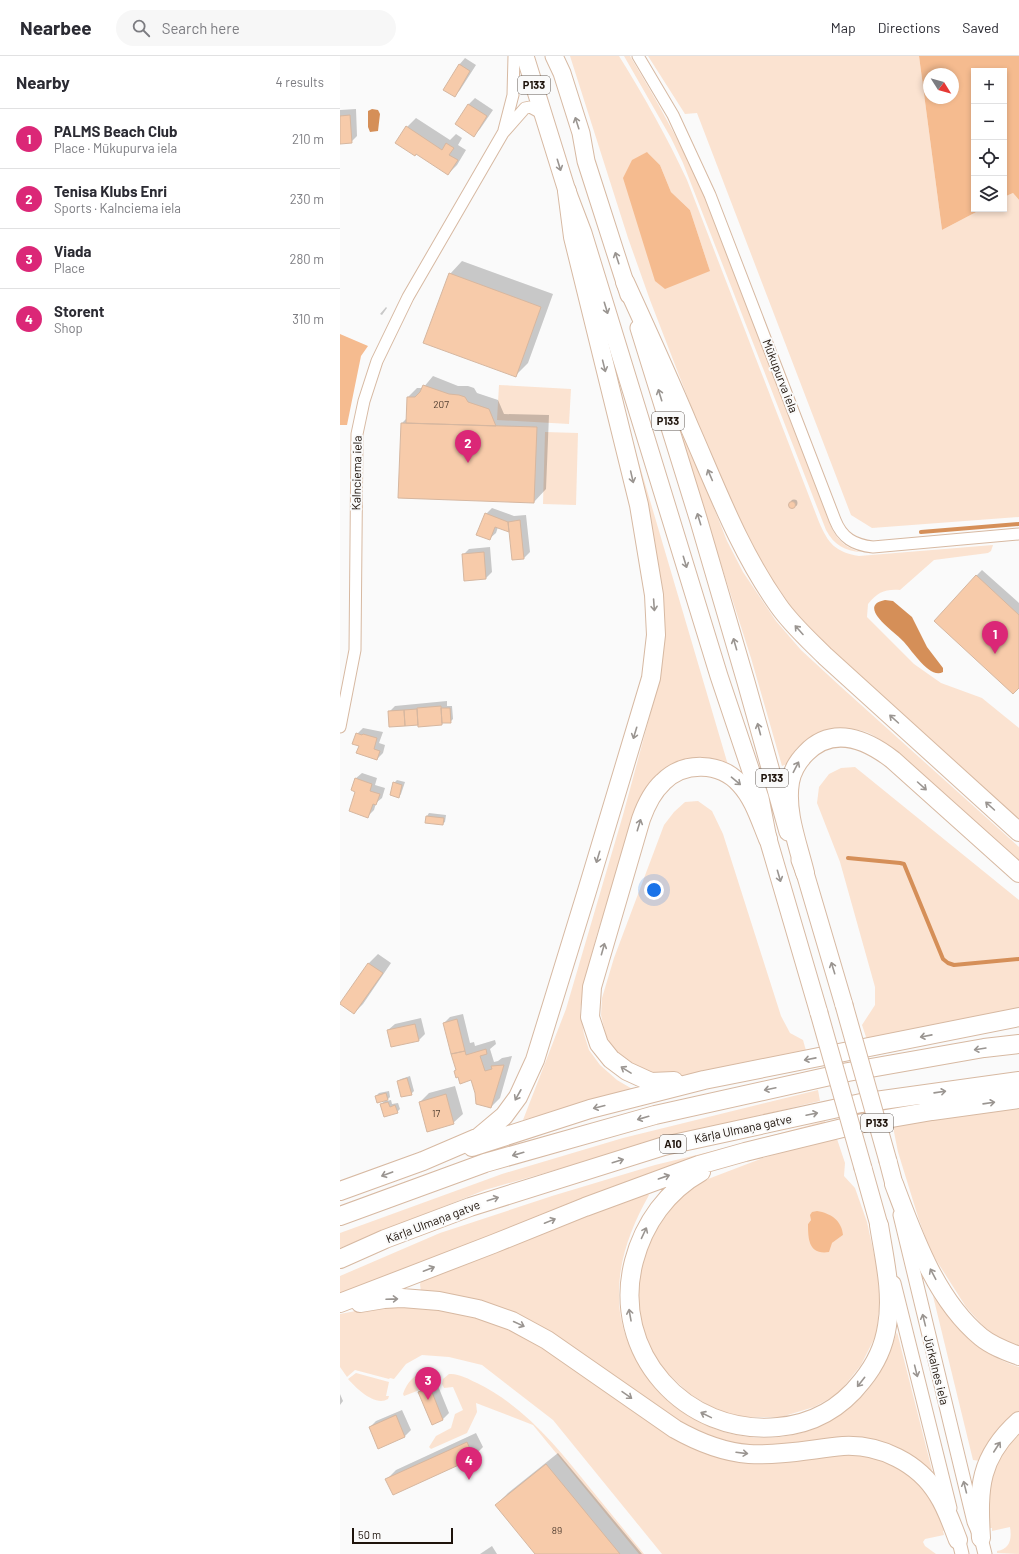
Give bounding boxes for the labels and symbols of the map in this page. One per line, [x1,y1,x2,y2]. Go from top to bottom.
north arrow [923,68,959,104]
road number: P133 [518,76,550,94]
one-way arrow [573,117,580,130]
one-way arrow [556,158,563,171]
one-way arrow [613,252,621,264]
one-way arrow [603,301,610,314]
street label: Mūkupurva iela [760,337,801,414]
one-way arrow [601,359,609,372]
one-way arrow [656,389,663,402]
house number: 207 [433,398,449,410]
road number: P133 [652,412,684,430]
pin: 2 [455,430,481,463]
street label: Kalnciema iela [348,435,364,511]
one-way arrow [629,470,636,483]
one-way arrow [706,470,713,482]
one-way arrow [695,513,702,526]
one-way arrow [682,556,689,569]
one-way arrow [651,598,658,611]
pin: 1 [982,621,1008,654]
one-way arrow [795,625,804,635]
one-way arrow [731,638,738,651]
one-way arrow [888,714,899,723]
one-way arrow [754,723,762,736]
one-way arrow [631,726,638,739]
one-way arrow [793,761,801,773]
road number: P133 [756,769,788,787]
one-way arrow [730,776,741,785]
one-way arrow [917,781,927,790]
one-way arrow [985,801,995,811]
one-way arrow [636,818,643,831]
one-way arrow [594,850,601,863]
one-way arrow [776,869,783,882]
your location [644,880,664,900]
one-way arrow [600,943,607,956]
one-way arrow [829,962,836,975]
one-way arrow [920,1032,933,1040]
one-way arrow [974,1045,987,1053]
one-way arrow [804,1055,817,1063]
one-way arrow [621,1066,632,1074]
one-way arrow [764,1086,777,1094]
one-way arrow [933,1088,946,1096]
one-way arrow [514,1089,522,1101]
one-way arrow [983,1099,996,1107]
one-way arrow [592,1104,605,1111]
house number: 17 [432,1107,440,1119]
one-way arrow [805,1109,818,1117]
street label: Kārļa Ulmaņa gatve [693,1111,793,1145]
road number: P133 [861,1114,893,1132]
one-way arrow [637,1115,650,1122]
road number: A10 [660,1135,686,1153]
one-way arrow [512,1151,525,1158]
one-way arrow [611,1156,623,1164]
one-way arrow [380,1171,393,1178]
one-way arrow [657,1173,670,1180]
one-way arrow [487,1195,500,1202]
street label: Kārļa Ulmaņa gatve [384,1197,482,1245]
one-way arrow [543,1217,555,1224]
one-way arrow [641,1228,648,1240]
one-way arrow [422,1264,434,1272]
one-way arrow [928,1268,936,1280]
one-way arrow [385,1295,398,1302]
one-way arrow [626,1309,634,1322]
one-way arrow [920,1314,928,1327]
one-way arrow [512,1321,524,1328]
street label: Jūrkalnes iela [921,1333,952,1406]
one-way arrow [913,1364,920,1377]
pin: 3 [415,1367,441,1400]
one-way arrow [857,1377,865,1388]
one-way arrow [621,1391,632,1399]
one-way arrow [700,1411,712,1418]
one-way arrow [993,1441,1001,1453]
pin: 4 [456,1447,482,1480]
one-way arrow [735,1449,748,1457]
one-way arrow [961,1481,969,1494]
house number: 89 [552,1524,562,1536]
scale bar [352,1526,453,1545]

